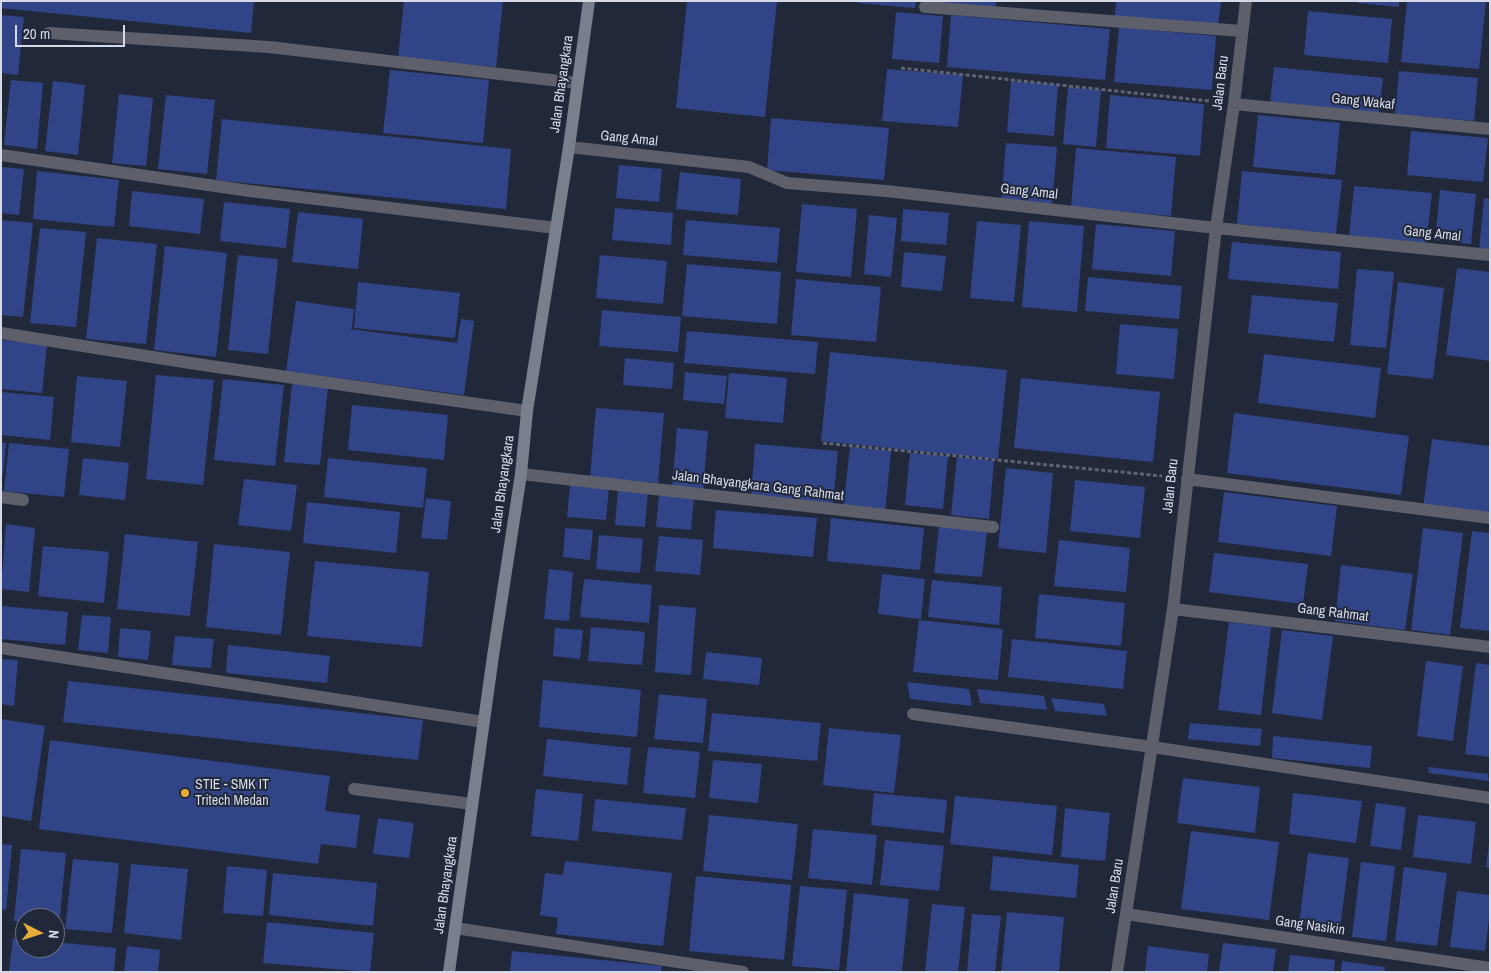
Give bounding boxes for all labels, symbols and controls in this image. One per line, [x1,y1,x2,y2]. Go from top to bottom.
scale bar [18,15,128,47]
text: 20 m [23,23,50,44]
street label: Jalan Bhayangkara [547,34,577,134]
street label: Jalan Baru [1209,55,1233,111]
street label: Gang Wakaf [1331,90,1395,114]
street label: Gang Amal [600,128,658,150]
street label: Gang Amal [1000,181,1058,203]
street label: Gang Amal [1403,223,1461,245]
street label: Jalan Bhayangkara [488,434,518,534]
street label: Jalan Baru [1160,458,1182,514]
street label: Jalan Bhayangkara Gang Rahmat [671,467,845,505]
street label: Gang Rahmat [1297,600,1369,626]
place label: STIE - SMK IT Tritech Medan [195,777,269,810]
marker: STIE - SMK IT Tritech Medan [179,787,191,799]
street label: Jalan Bhayangkara [431,835,461,935]
street label: Jalan Baru [1102,858,1128,914]
north arrow [15,908,65,958]
street label: Gang Nasikin [1274,913,1346,939]
text: N [45,929,63,939]

